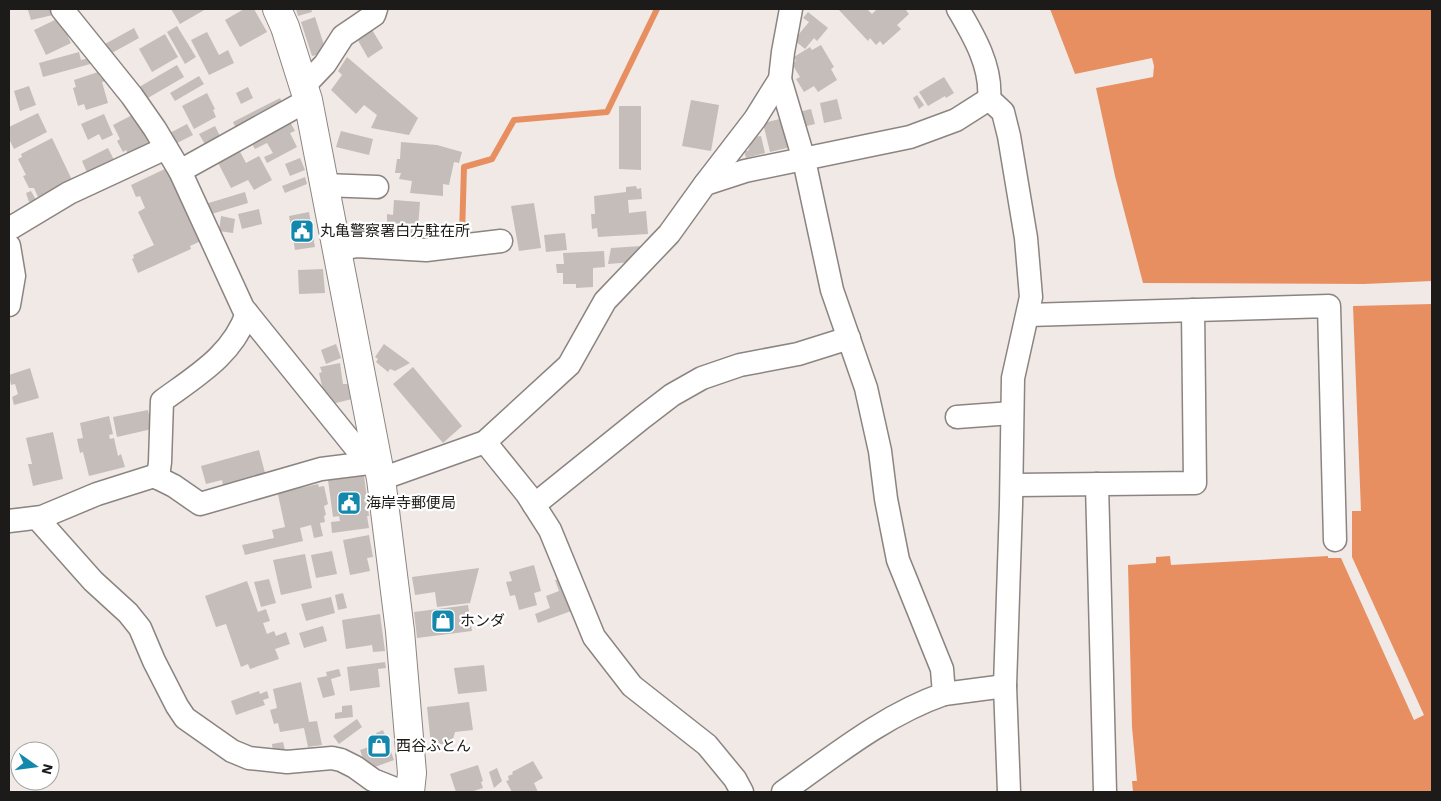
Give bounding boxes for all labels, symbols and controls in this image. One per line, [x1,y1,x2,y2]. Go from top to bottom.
public building icon: 丸亀警察署白方駐在所 [289,218,315,244]
place label: 丸亀警察署白方駐在所 [320,222,470,240]
public building icon: 海岸寺郵便局 [336,490,362,516]
place label: 海岸寺郵便局 [366,494,456,512]
shop icon: ホンダ [430,608,456,634]
place label: ホンダ [460,612,505,630]
shop icon: 西谷ふとん [366,733,392,759]
place label: 西谷ふとん [396,737,471,755]
north arrow [10,741,60,791]
text: N [39,762,57,776]

